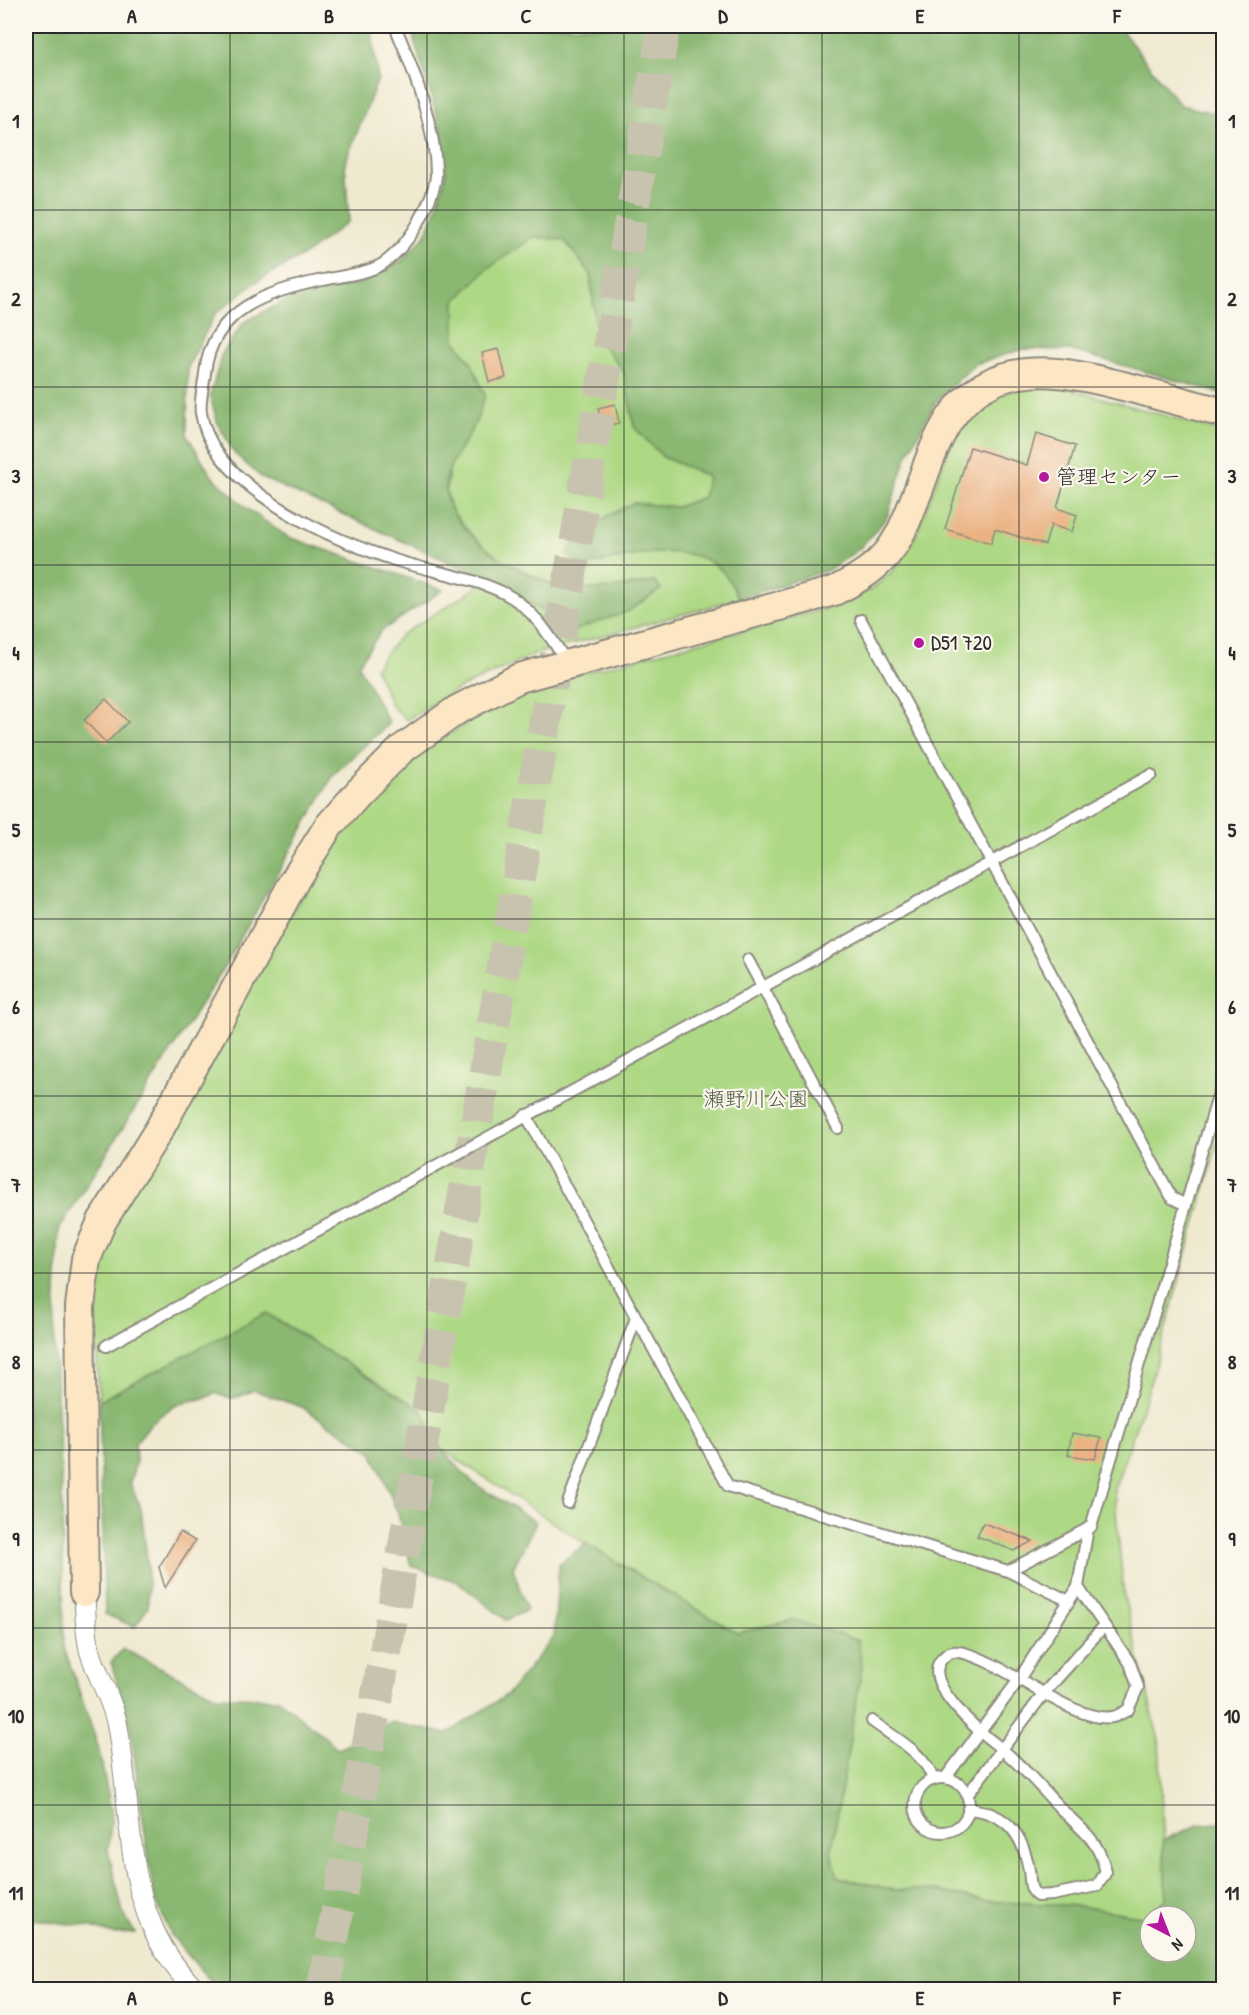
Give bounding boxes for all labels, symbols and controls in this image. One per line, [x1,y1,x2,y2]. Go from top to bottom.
text: A [127,2,137,29]
text: B [324,2,334,29]
text: C [521,2,532,29]
text: D [718,2,728,29]
text: E [916,2,925,29]
text: F [1112,2,1122,29]
text: 1 [12,107,20,134]
text: 1 [1228,107,1236,134]
text: 2 [11,285,21,312]
text: 2 [1227,285,1237,312]
text: 3 [12,462,21,489]
place label: 管理センター [1056,462,1181,491]
text: 3 [1228,462,1237,489]
marker: 管理センター [1037,470,1051,484]
place label: D51 720 [931,628,992,657]
marker: D51 720 [912,636,926,650]
text: 4 [12,639,20,666]
text: 4 [1228,639,1236,666]
text: 5 [12,816,21,843]
text: 5 [1228,816,1237,843]
text: 6 [12,993,20,1020]
text: 6 [1228,993,1236,1020]
park label: 瀬野川公園 [704,1084,809,1113]
text: 7 [10,1171,21,1198]
text: 7 [1226,1171,1237,1198]
text: 8 [12,1348,21,1375]
text: 8 [1228,1348,1237,1375]
text: 9 [12,1525,20,1552]
text: 9 [1228,1525,1236,1552]
text: 10 [8,1702,24,1729]
text: 10 [1224,1702,1240,1729]
text: 11 [9,1879,23,1906]
text: 11 [1225,1879,1239,1906]
north arrow [1138,1904,1198,1964]
text: N [1167,1934,1189,1956]
text: A [127,1984,137,2011]
text: B [324,1984,334,2011]
text: C [521,1984,532,2011]
text: D [718,1984,728,2011]
text: E [916,1984,925,2011]
text: F [1112,1984,1122,2011]

